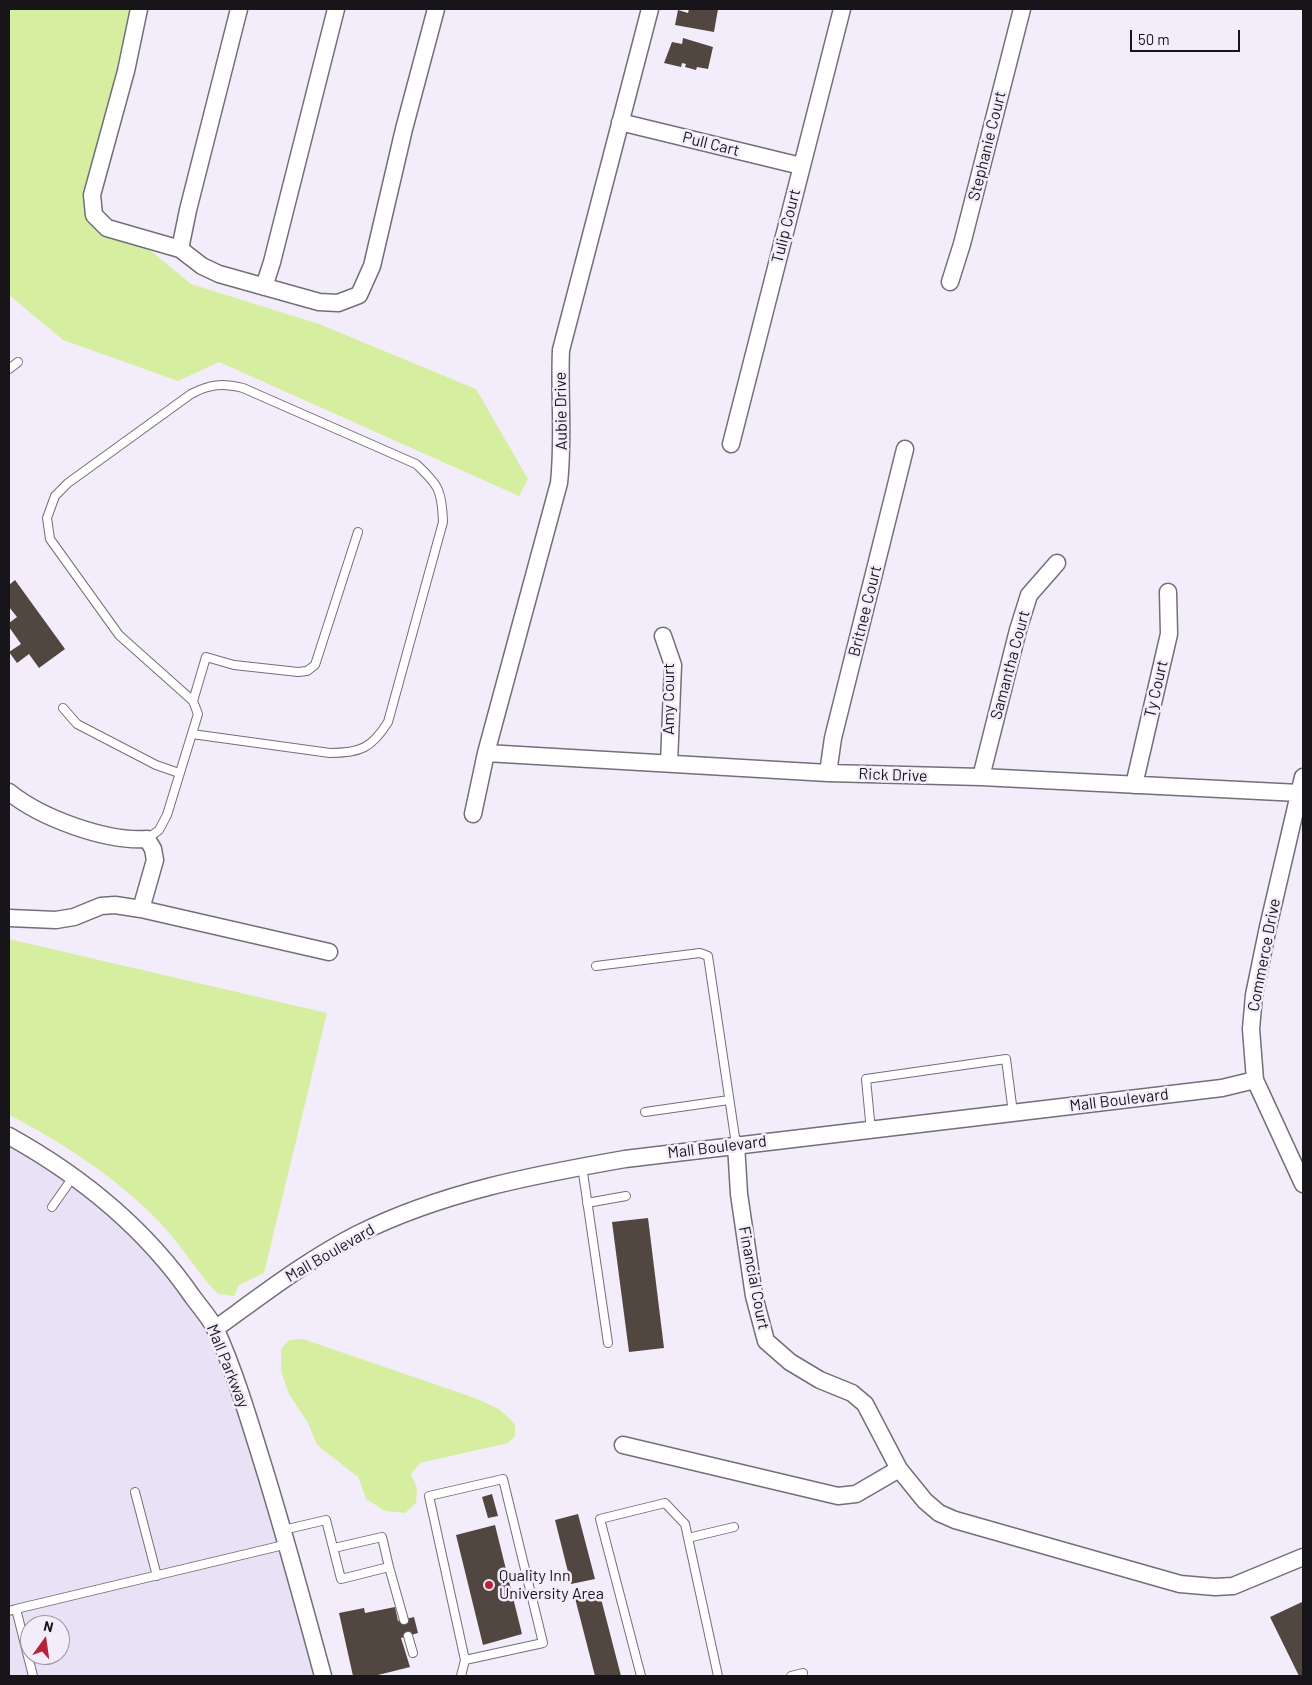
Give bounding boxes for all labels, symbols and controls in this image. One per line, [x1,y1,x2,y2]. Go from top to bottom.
scale bar [1132,20,1242,52]
text: 50 m [1138,30,1170,48]
street label: Stephanie Court [964,89,1010,203]
street label: Pull Cart [680,128,742,160]
street label: Tulip Court [768,187,804,265]
street label: Aubie Drive [551,372,571,450]
street label: Britnee Court [844,563,886,659]
street label: Samantha Court [986,608,1034,722]
street label: Ty Court [1140,659,1172,719]
street label: Amy Court [659,663,679,735]
street label: Rick Drive [858,764,928,786]
street label: Commerce Drive [1244,897,1284,1013]
street label: Mall Boulevard [1068,1084,1170,1116]
street label: Mall Boulevard [666,1131,768,1163]
street label: Mall Boulevard [282,1220,378,1286]
street label: Financial Court [735,1225,773,1331]
street label: Mall Parkway [203,1321,253,1411]
place label: Quality Inn University Area [499,1566,604,1604]
marker: Quality Inn University Area [483,1579,495,1591]
north arrow [20,1615,70,1665]
text: N [42,1617,55,1635]

